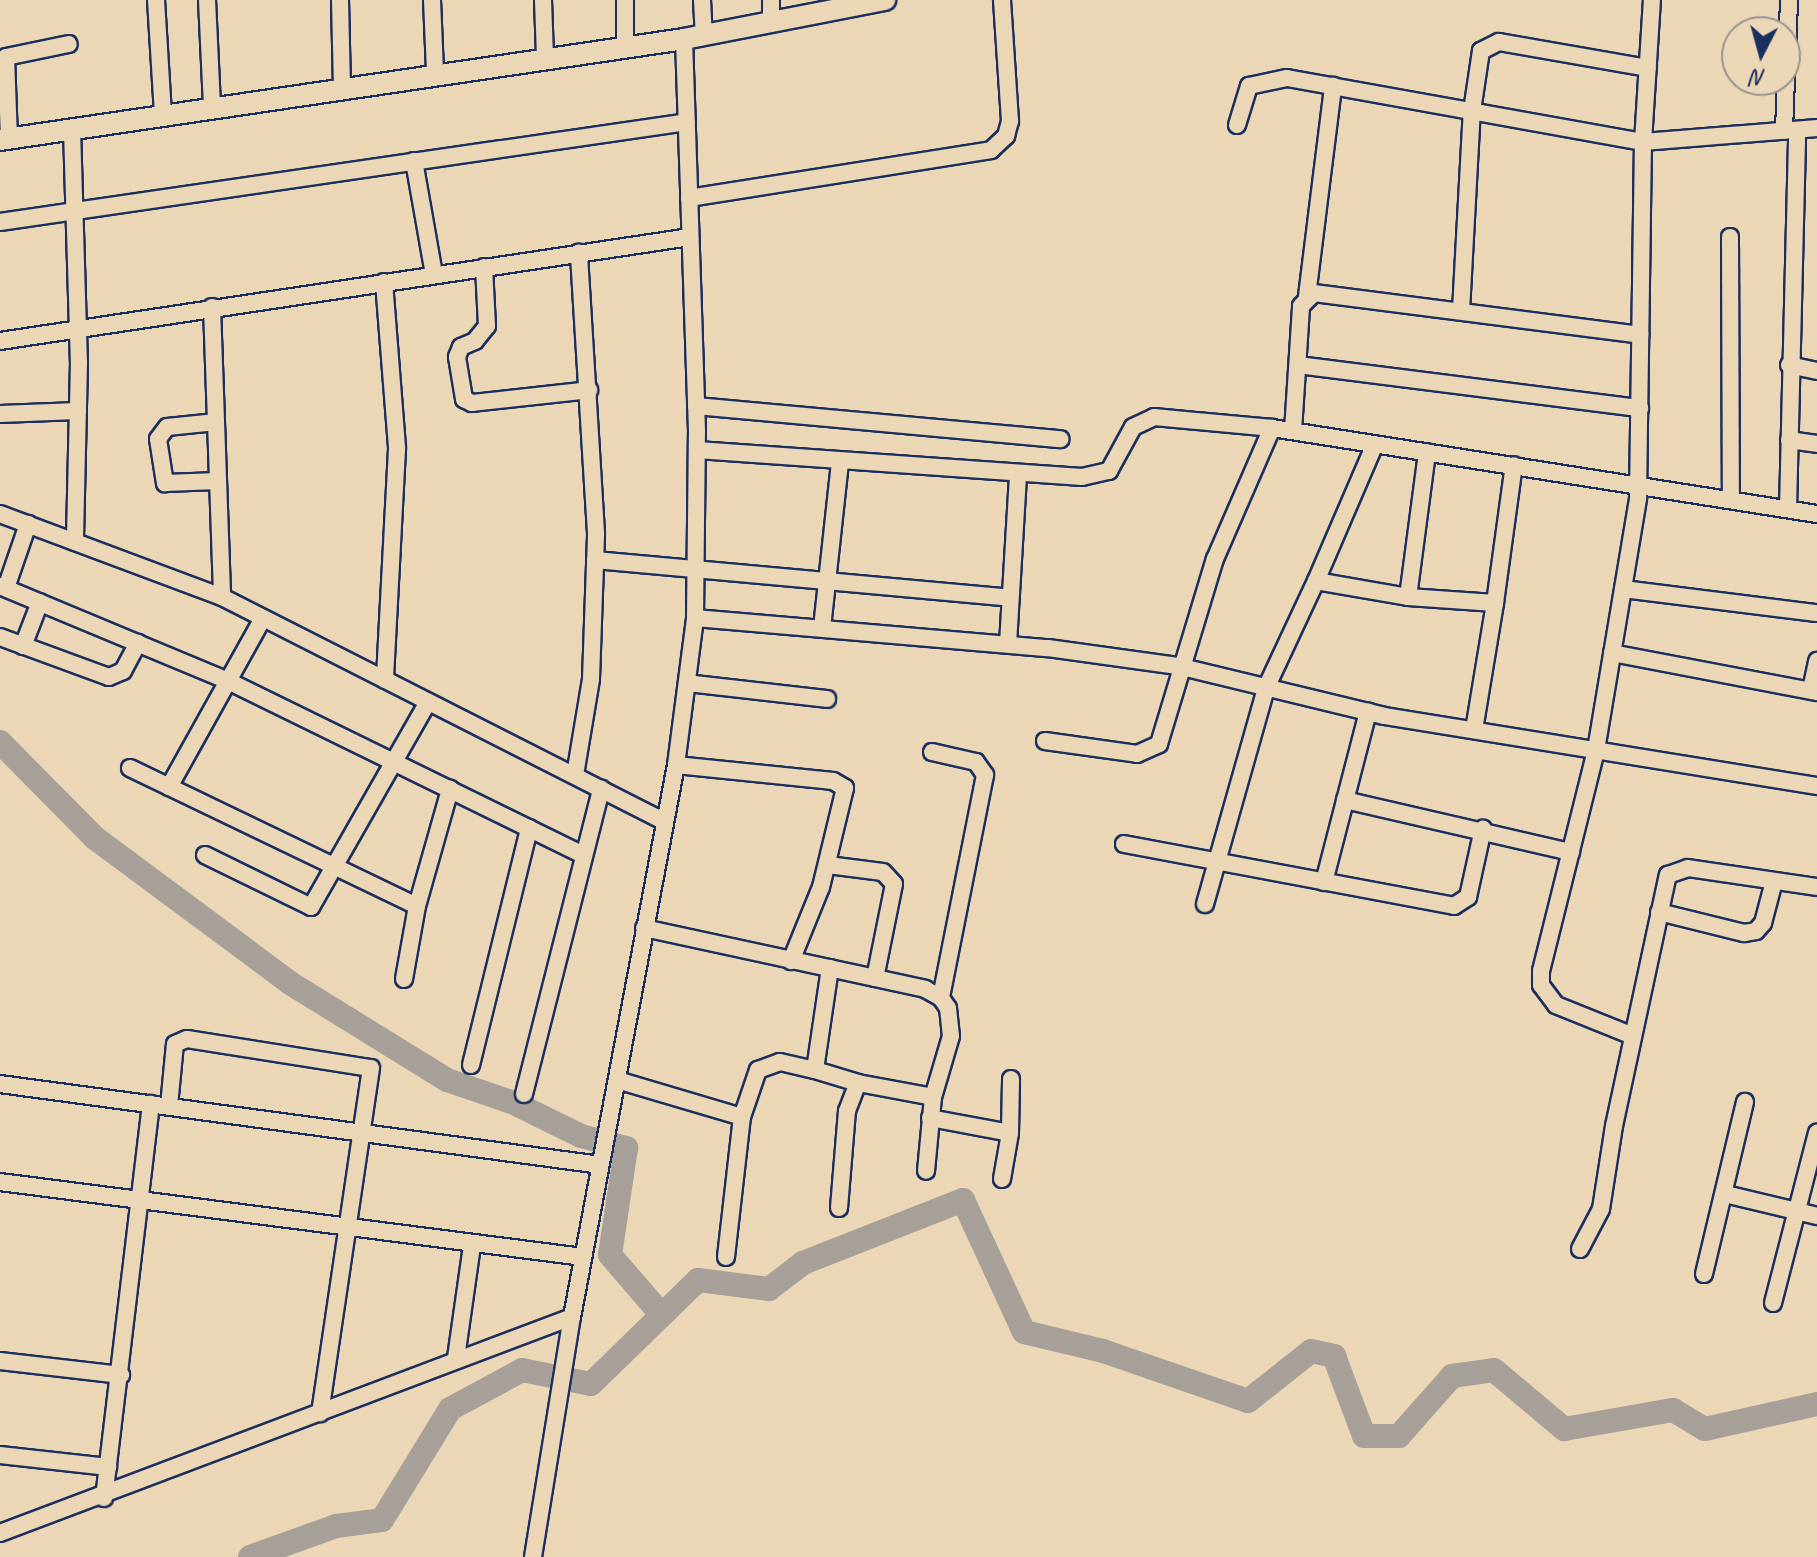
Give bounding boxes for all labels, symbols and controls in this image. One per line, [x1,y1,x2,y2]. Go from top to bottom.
north arrow [1721,16,1801,96]
text: N [1750,63,1767,93]

